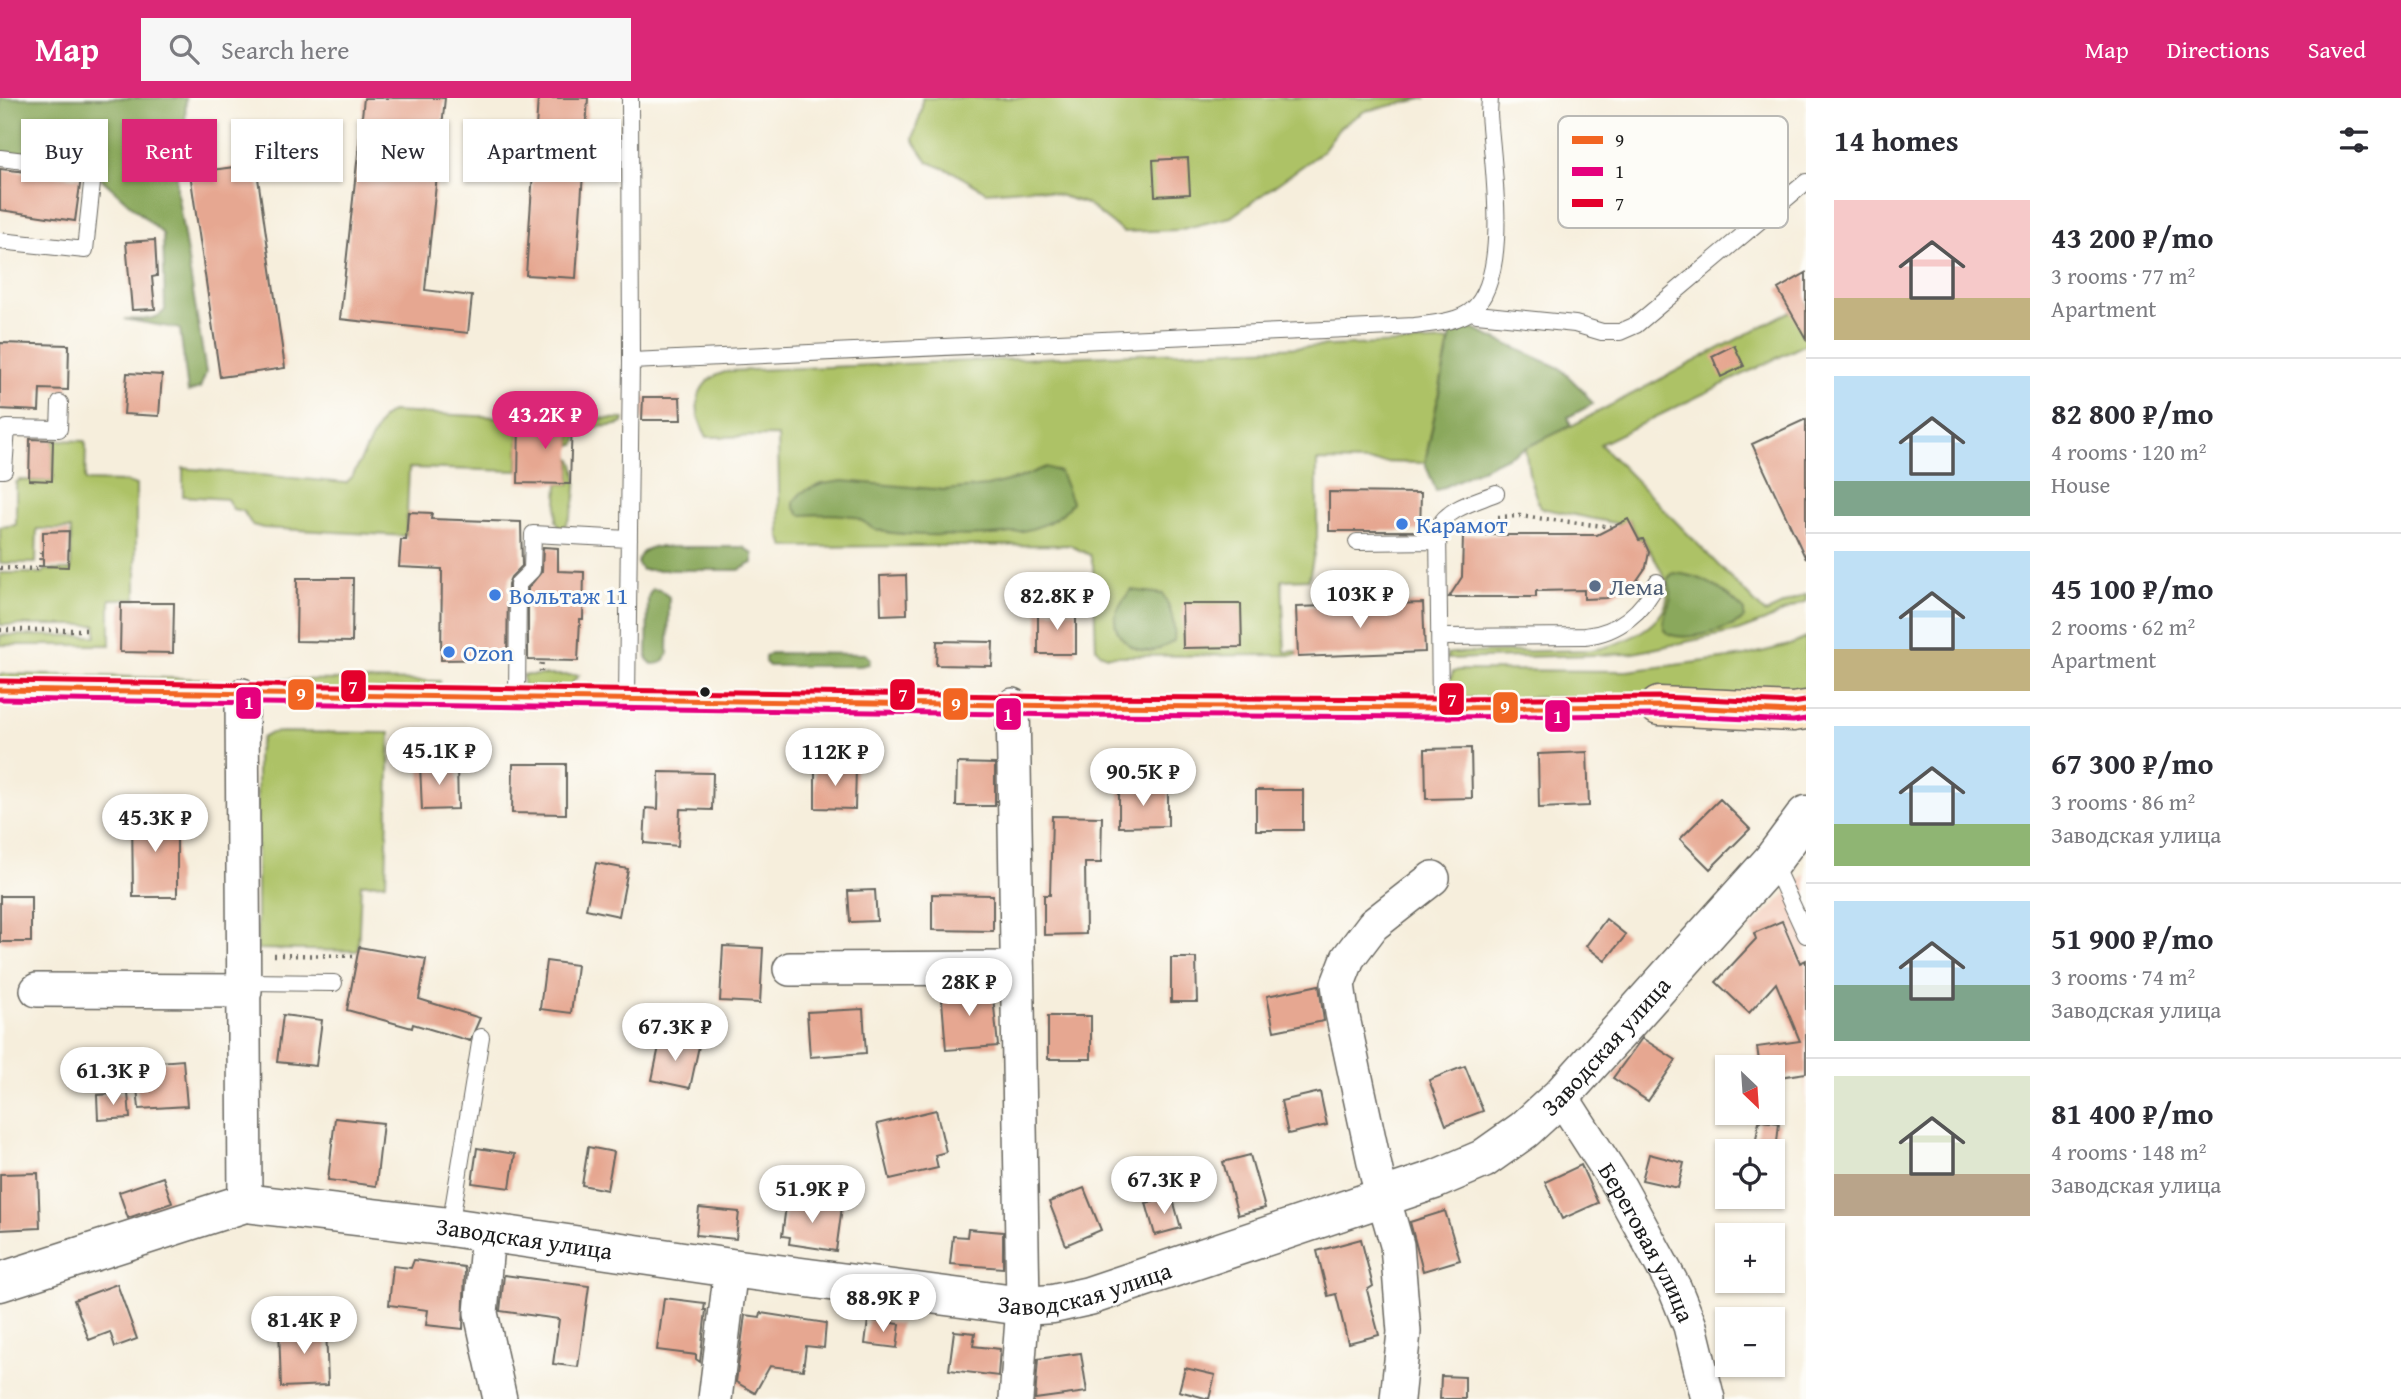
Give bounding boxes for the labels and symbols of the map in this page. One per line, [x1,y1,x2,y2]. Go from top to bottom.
legend [1558,116,1788,228]
text: 9 [1615,126,1624,154]
text: 1 [1615,157,1624,185]
text: 7 [1615,189,1624,217]
pin: 43.2K ₽ [480,392,610,451]
place label: Карамот [1416,507,1508,542]
marker: Карамот [1394,516,1410,532]
place label: Лема [1609,569,1665,604]
pin: 103K ₽ [1303,570,1417,630]
pin: 82.8K ₽ [992,573,1122,632]
place label: Вольтаж 11 [509,578,628,613]
marker: Лема [1587,578,1603,594]
marker: Вольтаж 11 [487,587,503,603]
place label: Ozon [463,635,514,670]
marker: Ozon [441,644,457,660]
line badge: 7 [340,669,367,703]
text: 7 [348,672,358,700]
line badge: 9 [287,678,315,711]
line badge: 7 [889,678,916,711]
text: 9 [296,680,306,708]
text: 7 [898,680,908,708]
line badge: 7 [1438,682,1465,716]
unlabelled marker [698,685,712,699]
text: 7 [1447,685,1457,713]
line badge: 1 [235,686,262,720]
line badge: 9 [942,687,969,721]
text: 1 [244,688,254,716]
text: 9 [951,690,961,718]
line badge: 9 [1492,691,1519,724]
text: 9 [1500,693,1510,721]
line badge: 1 [995,697,1022,731]
line badge: 1 [1544,699,1571,733]
text: 1 [1003,700,1013,728]
text: 1 [1553,702,1563,730]
pin: 45.1K ₽ [374,728,504,787]
pin: 112K ₽ [778,728,892,788]
pin: 90.5K ₽ [1078,748,1208,808]
pin: 45.3K ₽ [90,794,220,854]
pin: 28K ₽ [920,958,1018,1018]
street label: Заводская улица [1533,968,1679,1124]
pin: 67.3K ₽ [610,1004,740,1063]
pin: 61.3K ₽ [48,1048,178,1107]
north arrow [1715,1055,1785,1125]
street label: Береговая улица [1590,1155,1704,1328]
pin: 67.3K ₽ [1099,1156,1229,1216]
pin: 51.9K ₽ [747,1166,877,1225]
street label: Заводская улица [434,1208,615,1268]
street label: Заводская улица [996,1252,1176,1324]
pin: 88.9K ₽ [818,1274,948,1334]
pin: 81.4K ₽ [239,1296,369,1356]

